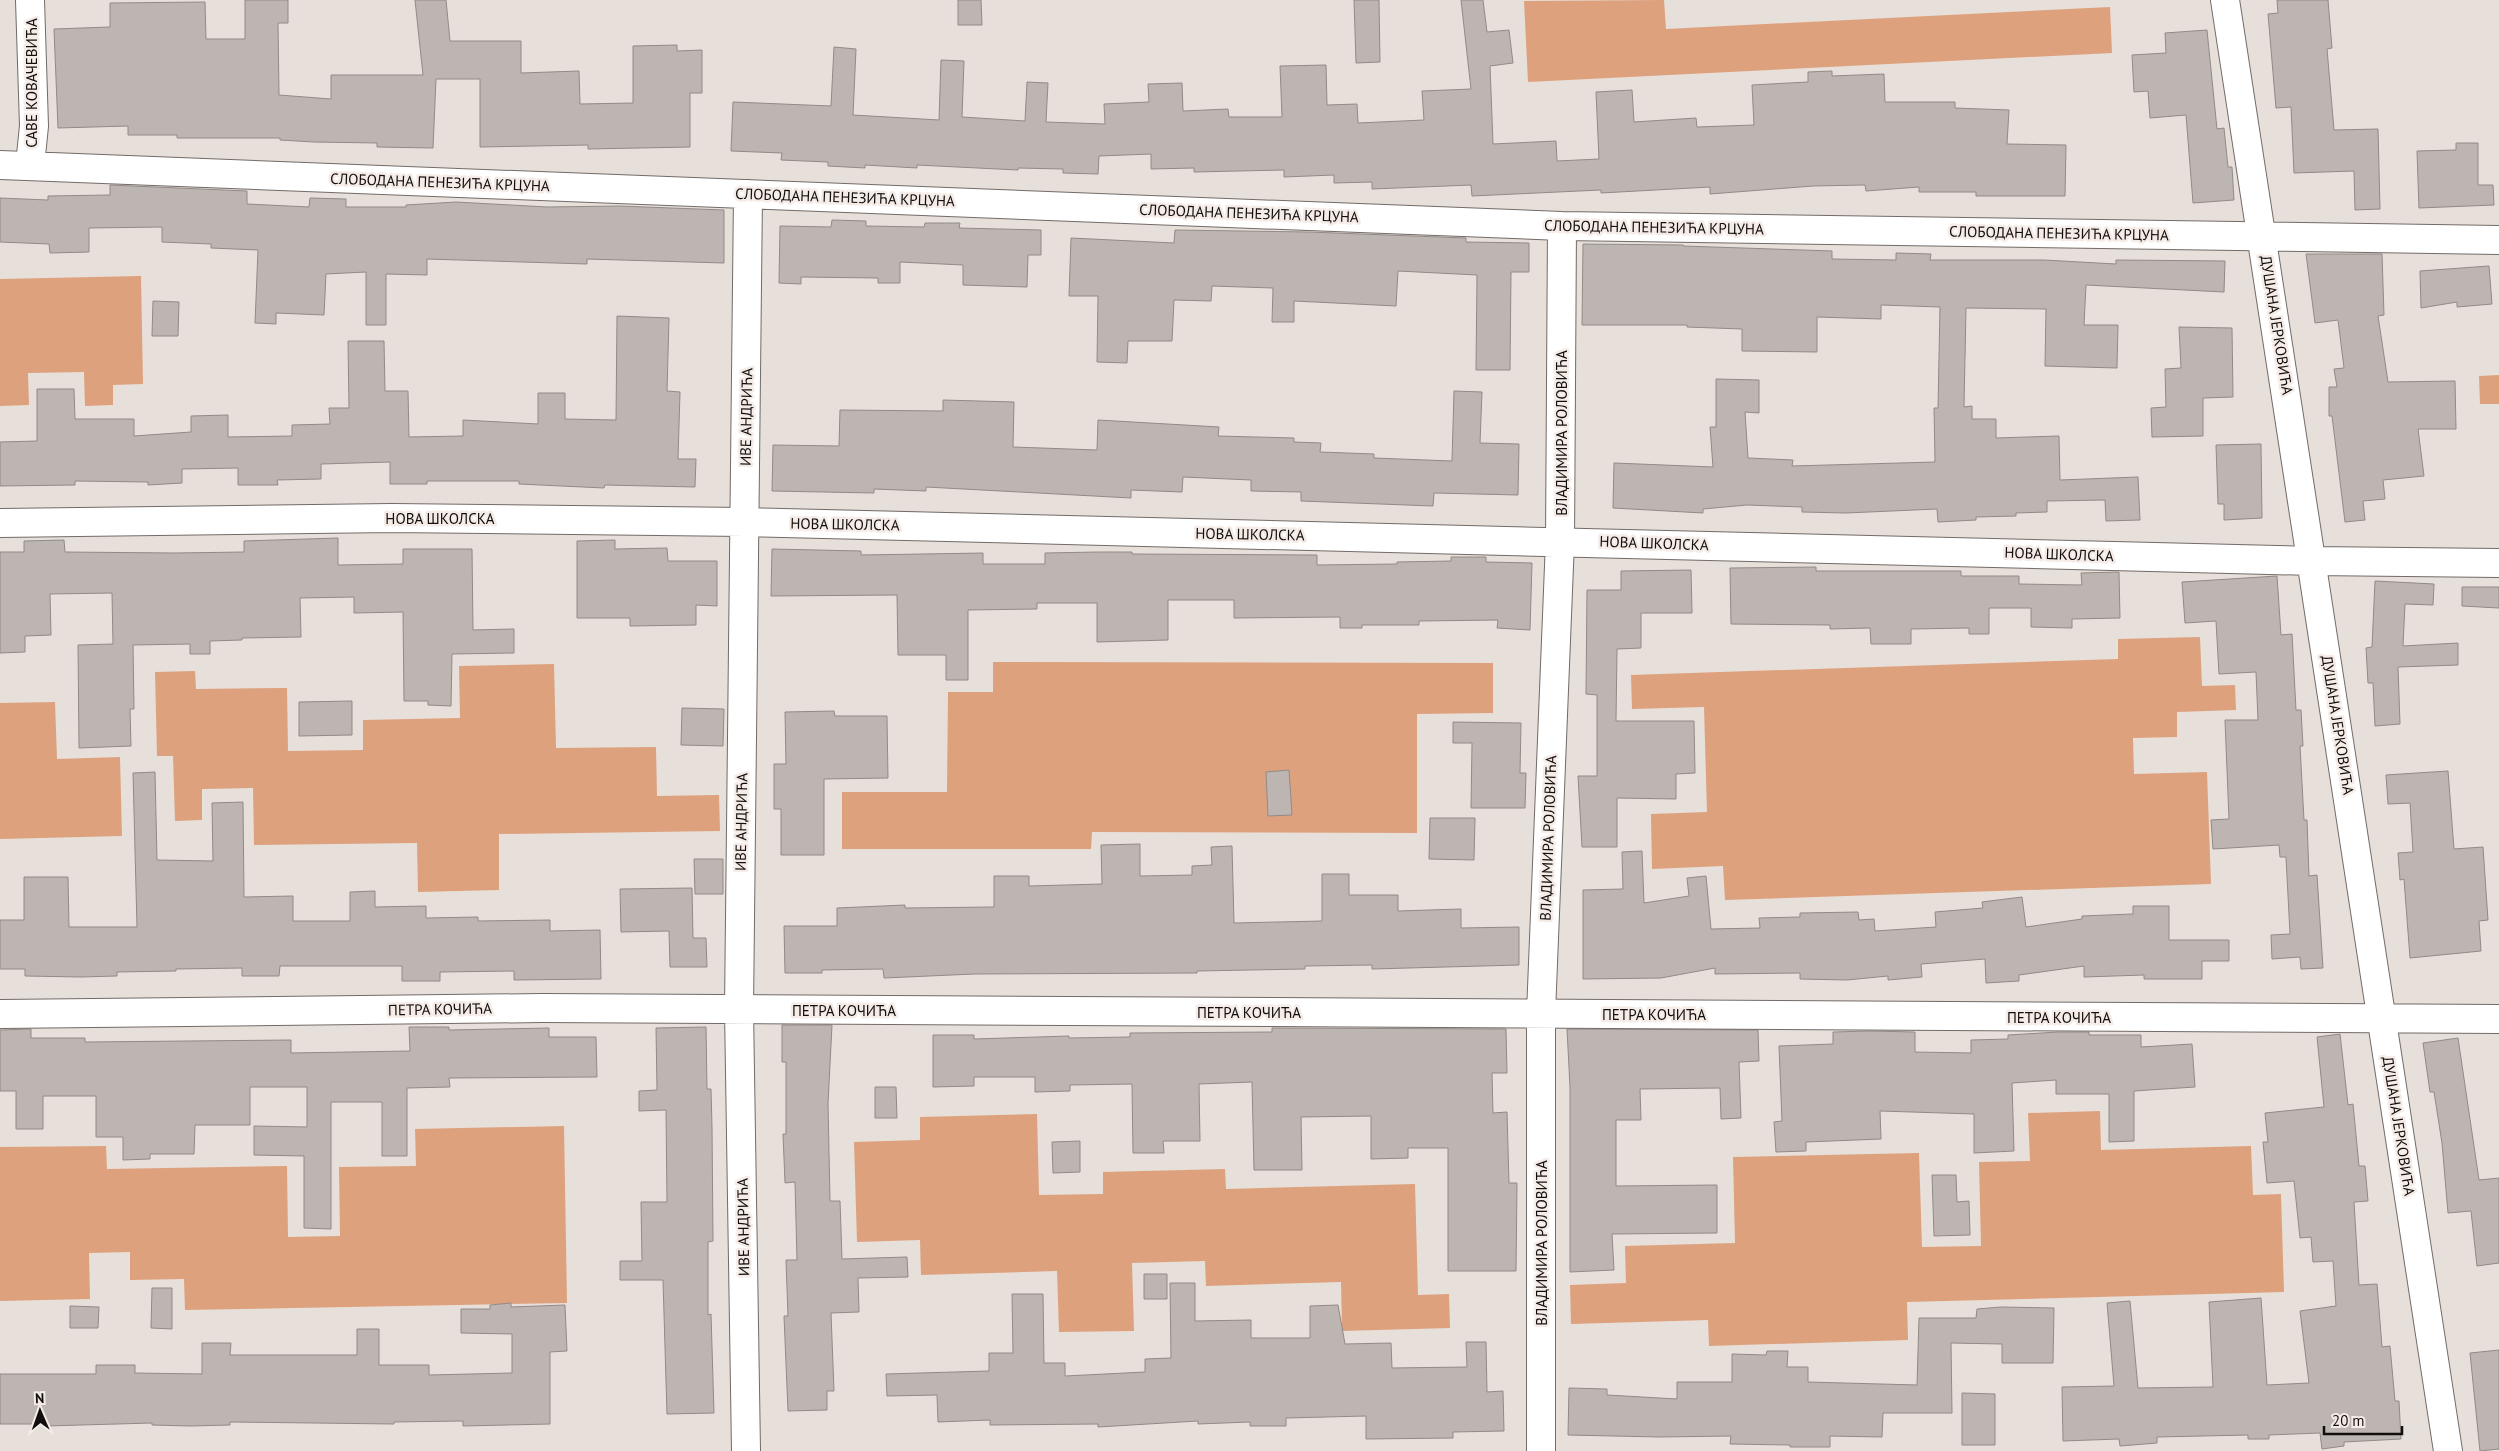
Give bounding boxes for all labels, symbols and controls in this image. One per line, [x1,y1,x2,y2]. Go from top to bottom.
street label: САВЕ КОВАЧЕВИЋА [22,18,41,148]
street label: СЛОБОДАНА ПЕНЕЗИЋА КРЦУНА [330,169,550,195]
street label: СЛОБОДАНА ПЕНЕЗИЋА КРЦУНА [735,184,955,210]
street label: СЛОБОДАНА ПЕНЕЗИЋА КРЦУНА [1139,200,1359,226]
street label: СЛОБОДАНА ПЕНЕЗИЋА КРЦУНА [1544,216,1764,238]
street label: СЛОБОДАНА ПЕНЕЗИЋА КРЦУНА [1949,222,2169,244]
street label: ДУШАНА ЈЕРКОВИЋА [2257,254,2297,396]
street label: ВЛАДИМИРА РОЛОВИЋА [1552,350,1571,516]
street label: ИВЕ АНДРИЋА [736,368,756,466]
street label: НОВА ШКОЛСКА [385,509,495,528]
street label: НОВА ШКОЛСКА [790,514,900,534]
street label: НОВА ШКОЛСКА [1195,524,1305,544]
street label: НОВА ШКОЛСКА [1599,532,1709,554]
street label: НОВА ШКОЛСКА [2004,543,2114,565]
street label: ДУШАНА ЈЕРКОВИЋА [2318,654,2358,796]
street label: ВЛАДИМИРА РОЛОВИЋА [1536,755,1560,921]
street label: ИВЕ АНДРИЋА [731,773,751,871]
street label: ПЕТРА КОЧИЋА [388,999,492,1019]
street label: ПЕТРА КОЧИЋА [792,1001,896,1020]
street label: ПЕТРА КОЧИЋА [1197,1003,1301,1022]
street label: ПЕТРА КОЧИЋА [1602,1005,1706,1024]
street label: ПЕТРА КОЧИЋА [2007,1008,2111,1027]
street label: ДУШАНА ЈЕРКОВИЋА [2379,1055,2419,1197]
street label: ВЛАДИМИРА РОЛОВИЋА [1532,1160,1551,1326]
street label: ИВЕ АНДРИЋА [733,1178,753,1276]
north arrow [15,1386,65,1436]
text: N [35,1389,44,1407]
scale bar [2324,1404,2402,1436]
text: 20 m [2332,1411,2365,1430]

